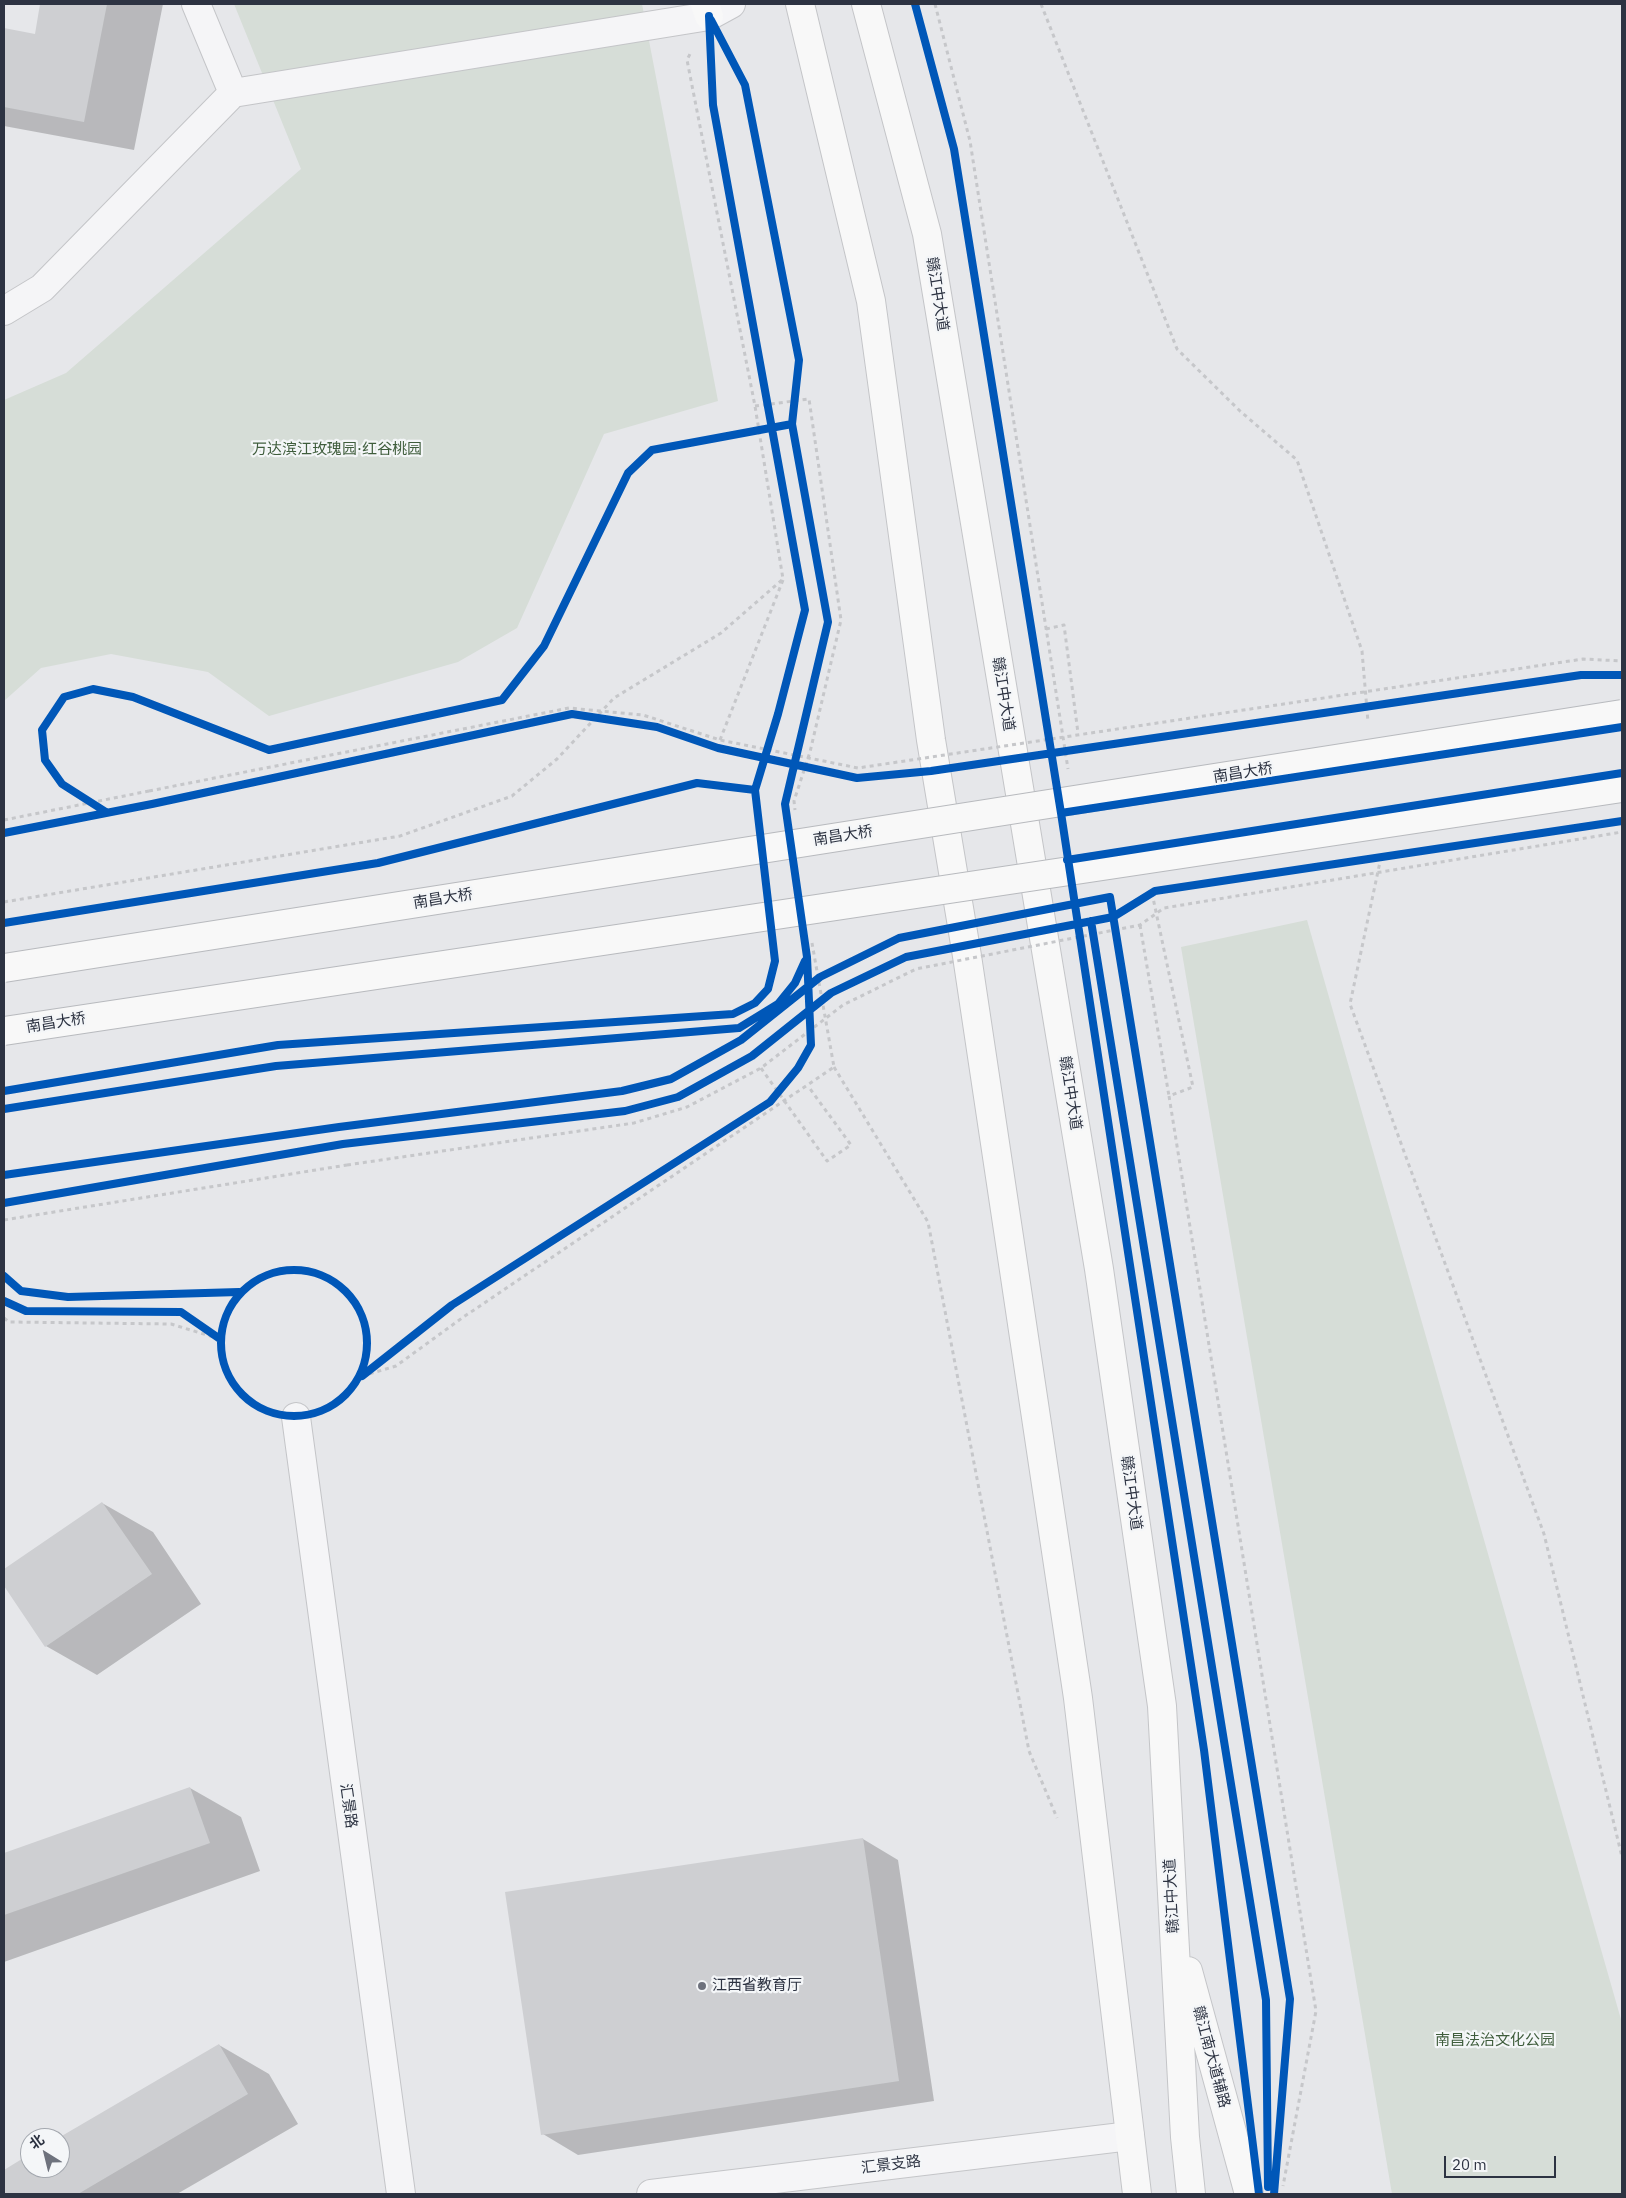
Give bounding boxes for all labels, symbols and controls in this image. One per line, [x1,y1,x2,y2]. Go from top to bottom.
street label: 赣江中大道 [922,256,952,332]
park label: 万达滨江玫瑰园·红谷桃园 [252,441,422,459]
street label: 赣江中大道 [988,656,1018,732]
street label: 南昌大桥 [1212,759,1274,787]
street label: 南昌大桥 [812,822,874,850]
street label: 南昌大桥 [412,885,474,913]
street label: 南昌大桥 [25,1009,87,1037]
street label: 赣江中大道 [1055,1055,1085,1131]
street label: 赣江中大道 [1117,1455,1145,1531]
street label: 汇景路 [336,1782,360,1830]
street label: 赣江中大道 [1161,1858,1183,1934]
place label: 江西省教育厅 [712,1977,802,1995]
marker: 江西省教育厅 [696,1980,708,1992]
street label: 赣江南大道辅路 [1189,2004,1233,2110]
park label: 南昌法治文化公园 [1435,2032,1555,2050]
north arrow [20,2128,70,2178]
text: 北 [26,2130,48,2153]
scale bar [1446,2146,1558,2178]
street label: 汇景支路 [860,2152,922,2178]
text: 20 m [1452,2155,1487,2174]

